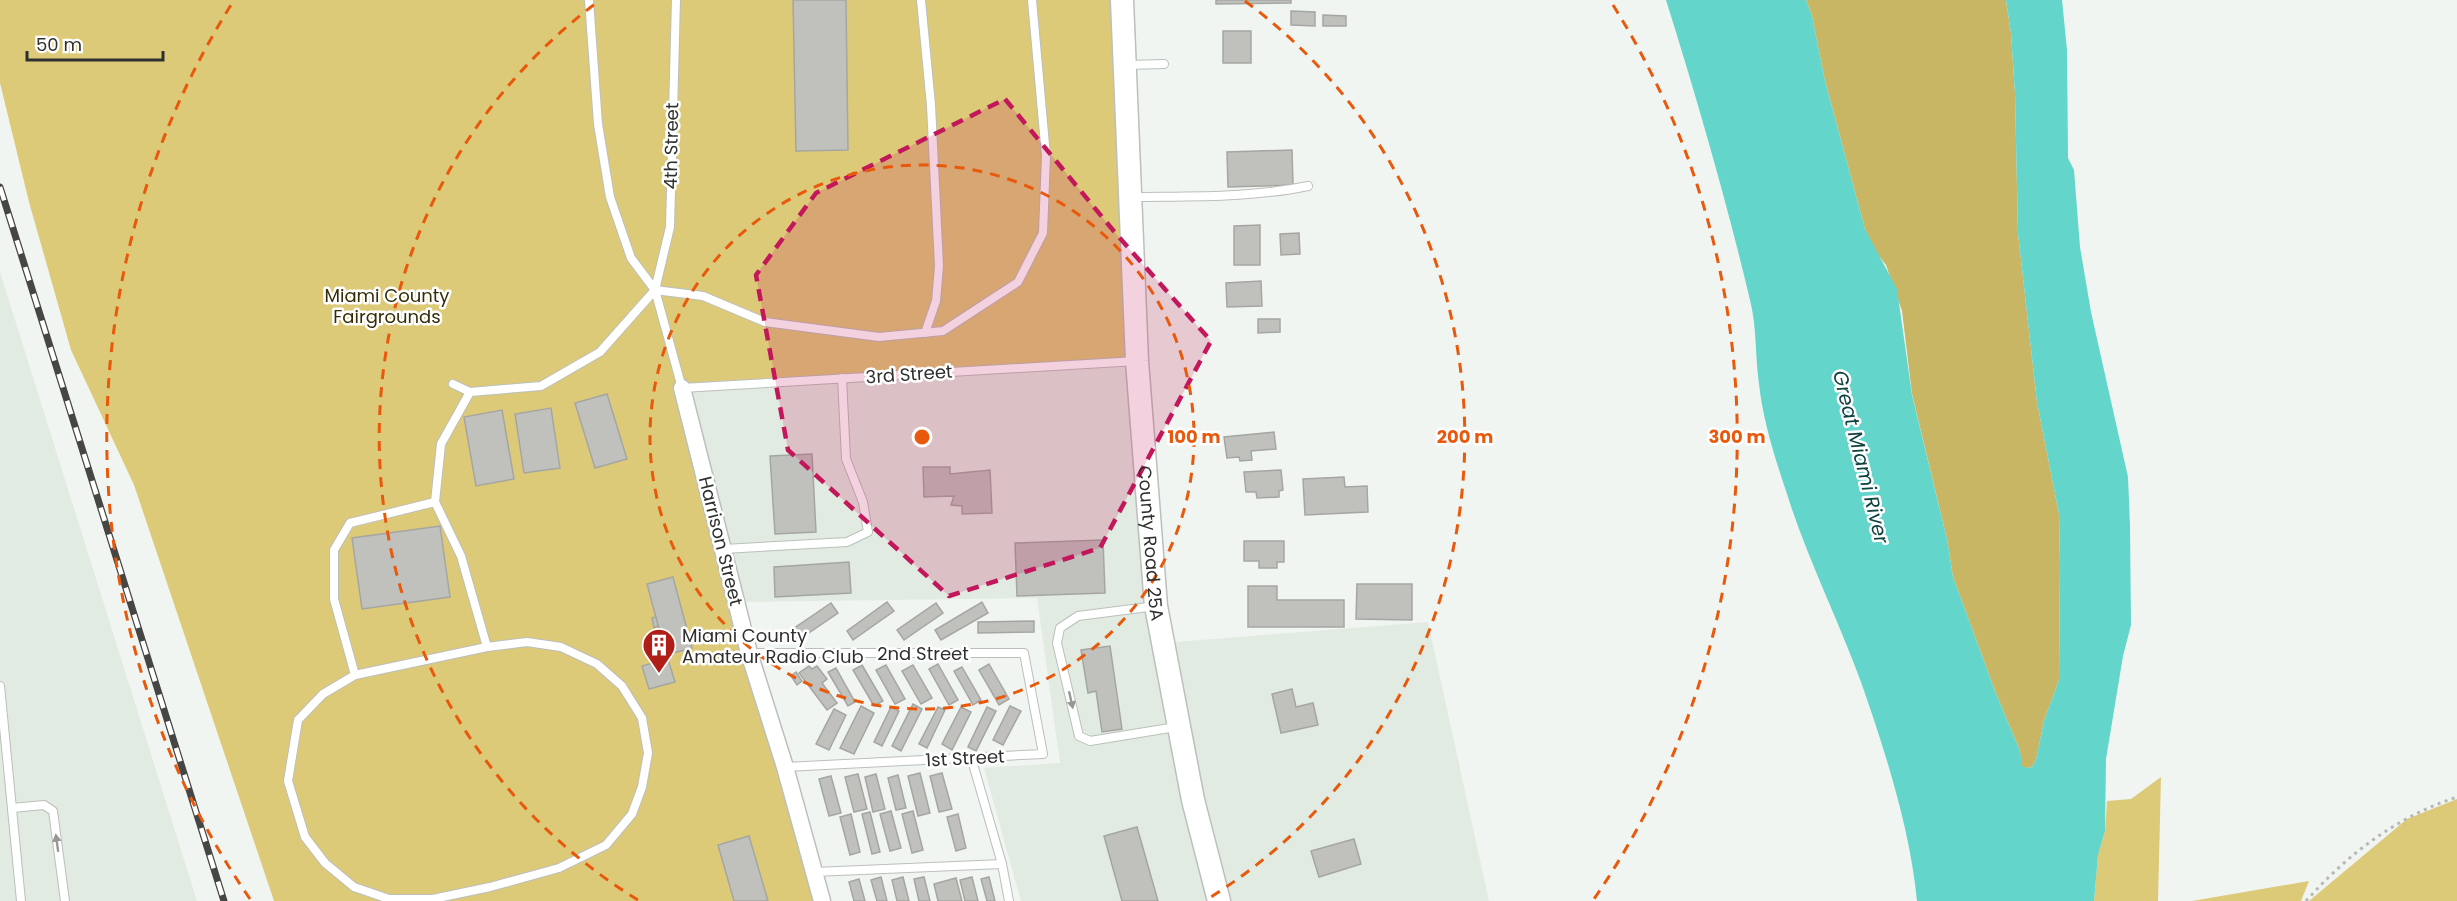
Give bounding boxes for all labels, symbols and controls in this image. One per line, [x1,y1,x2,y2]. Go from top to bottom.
scale bar [27,24,164,62]
text: 50 m [36,32,82,57]
street label: 4th Street [658,102,684,190]
park label: Miami County Fairgrounds [324,283,450,329]
street label: 3rd Street [865,358,953,390]
water label: Great Miami River [1826,368,1896,547]
text: 100 m [1167,424,1221,449]
text: 200 m [1437,424,1493,449]
text: 300 m [1708,424,1766,449]
centre of rings [912,427,932,447]
street label: County Road 25A [1133,465,1171,623]
street label: Harrison Street [693,474,749,608]
place label: Miami County Amateur Radio Club [682,623,864,669]
building icon: Miami County Amateur Radio Club [641,627,677,674]
street label: 2nd Street [877,641,969,666]
one-way arrow [1066,691,1076,709]
street label: 1st Street [925,743,1005,773]
one-way arrow [52,833,62,852]

